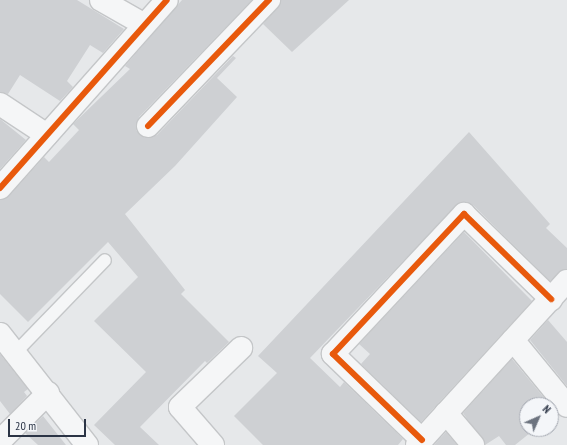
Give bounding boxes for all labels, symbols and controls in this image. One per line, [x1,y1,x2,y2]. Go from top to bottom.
north arrow [519,397,559,437]
text: N [540,402,554,416]
scale bar [10,411,88,437]
text: 20 m [15,418,36,433]

